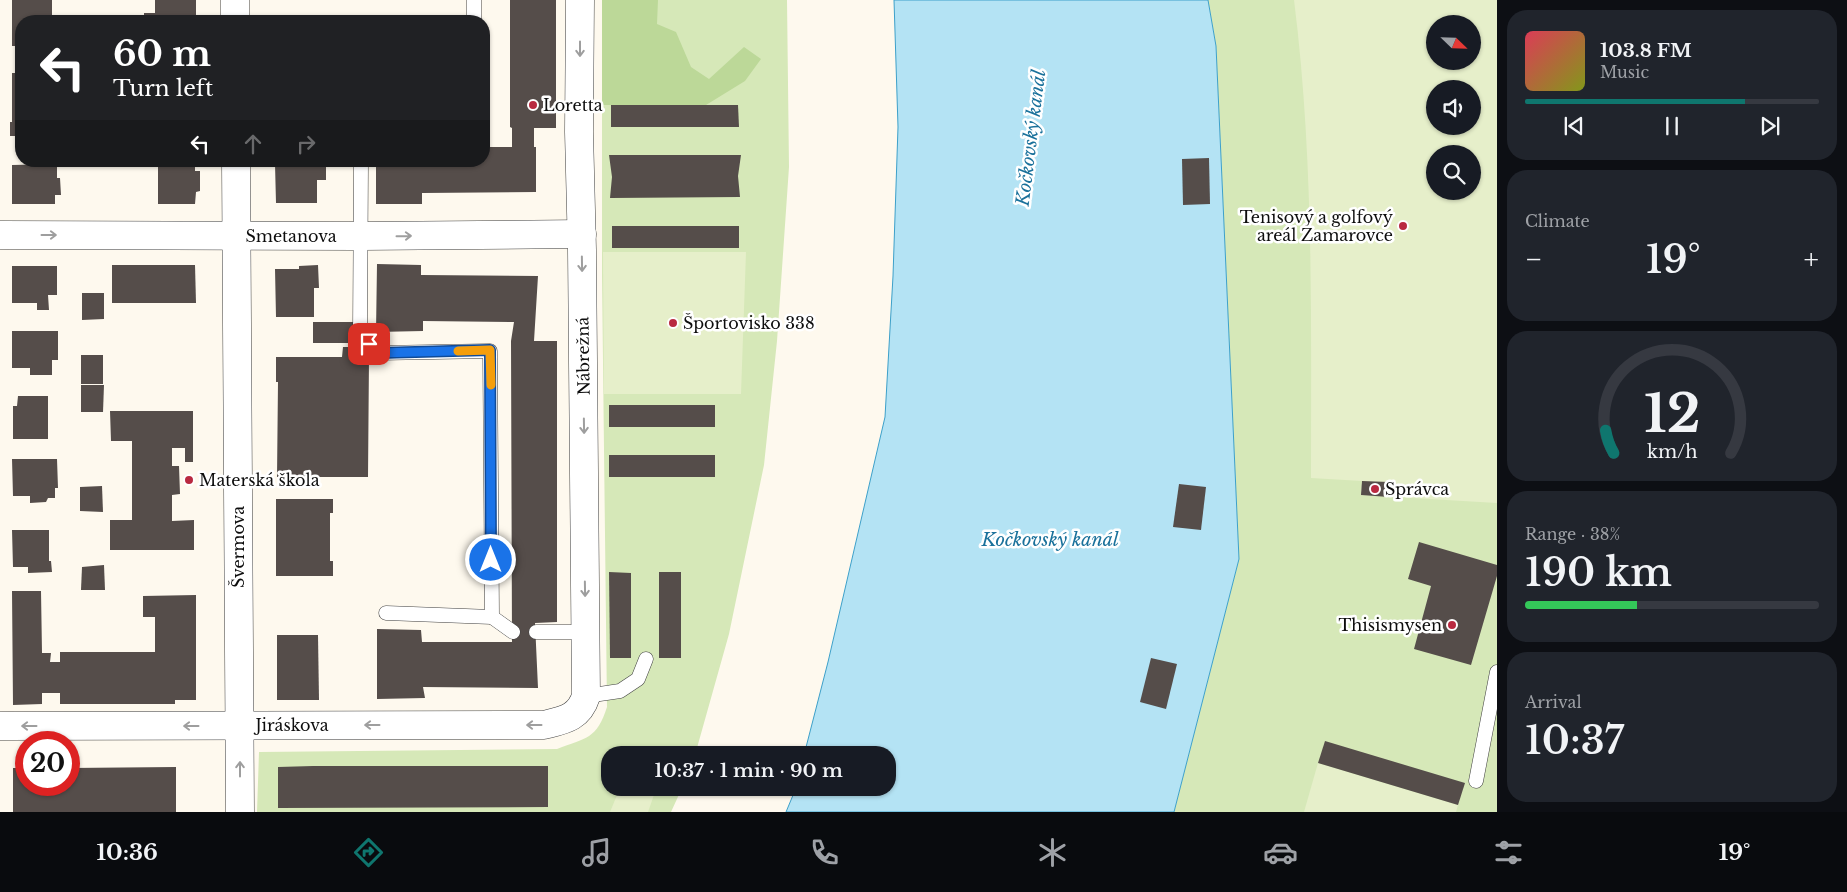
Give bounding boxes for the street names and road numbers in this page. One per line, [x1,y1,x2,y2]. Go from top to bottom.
street label: Smetanova [245,226,337,246]
street label: Nábrežná [572,316,594,395]
street label: Švermova [228,506,248,588]
street label: Jiráskova [253,715,329,735]

